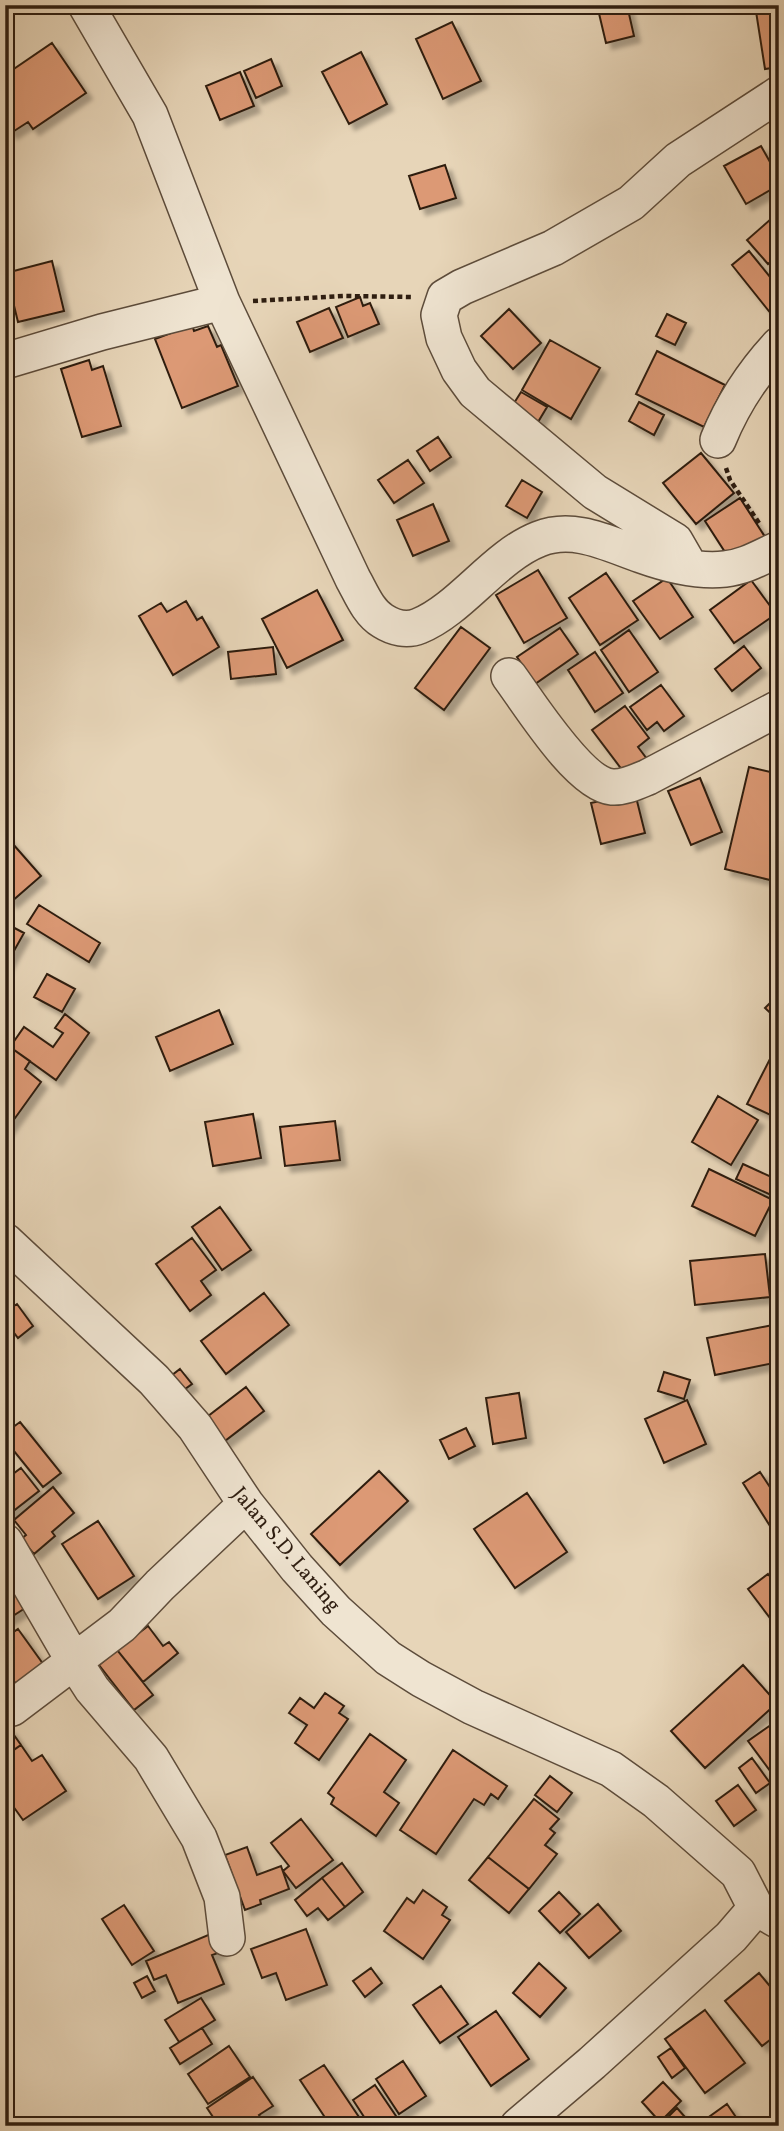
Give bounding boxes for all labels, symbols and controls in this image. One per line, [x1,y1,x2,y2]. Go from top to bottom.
street label: Jalan S.D. Laning [225,1481,347,1619]

